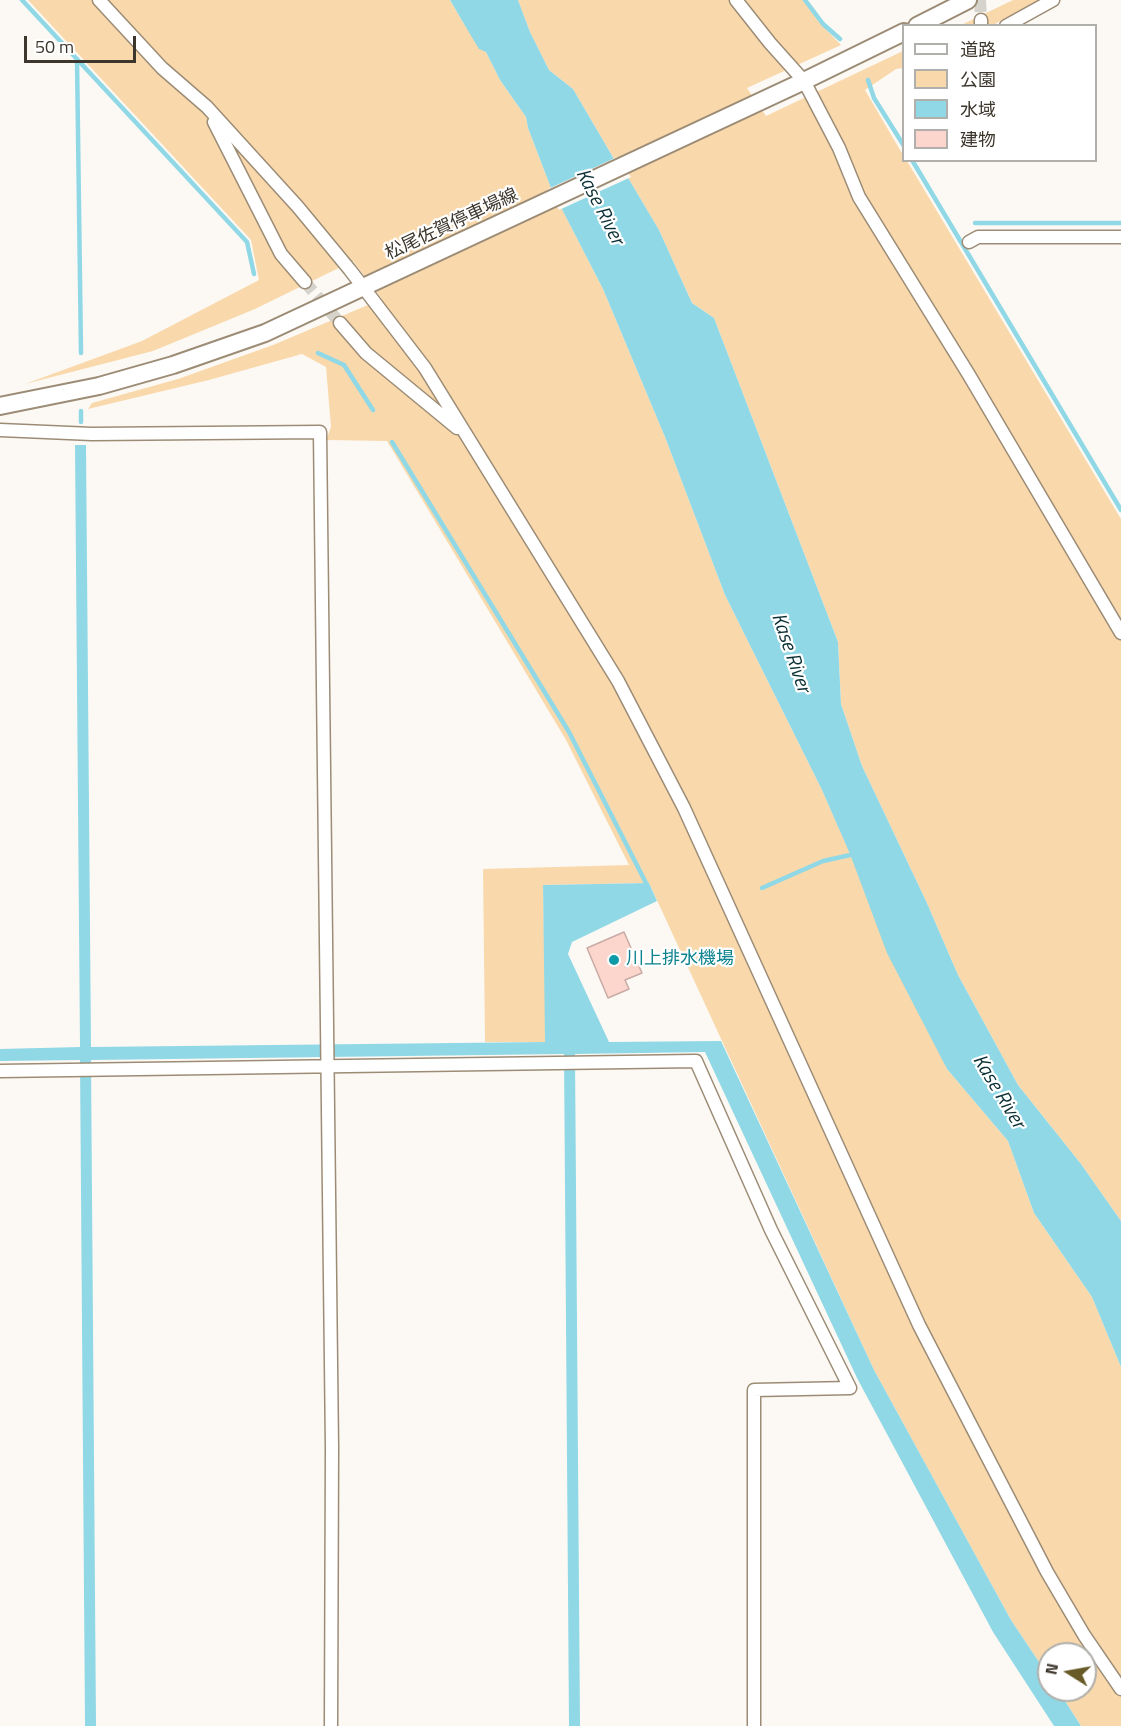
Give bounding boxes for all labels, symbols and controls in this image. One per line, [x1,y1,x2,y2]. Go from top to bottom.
scale bar [27,24,140,62]
legend [902,24,1097,162]
text: 50 m [35,33,74,60]
text: 道路 [960,36,996,63]
text: 公園 [960,66,996,93]
text: 水域 [960,96,996,123]
text: 建物 [960,126,996,153]
water label: Kase River [570,165,628,249]
street label: 松尾佐賀停車場線 [382,185,522,265]
water label: Kase River [765,610,815,696]
place label: 川上排水機場 [626,949,734,971]
marker: 川上排水機場 [607,953,621,967]
water label: Kase River [967,1051,1029,1133]
north arrow [1037,1642,1097,1702]
text: N [1038,1661,1064,1677]

